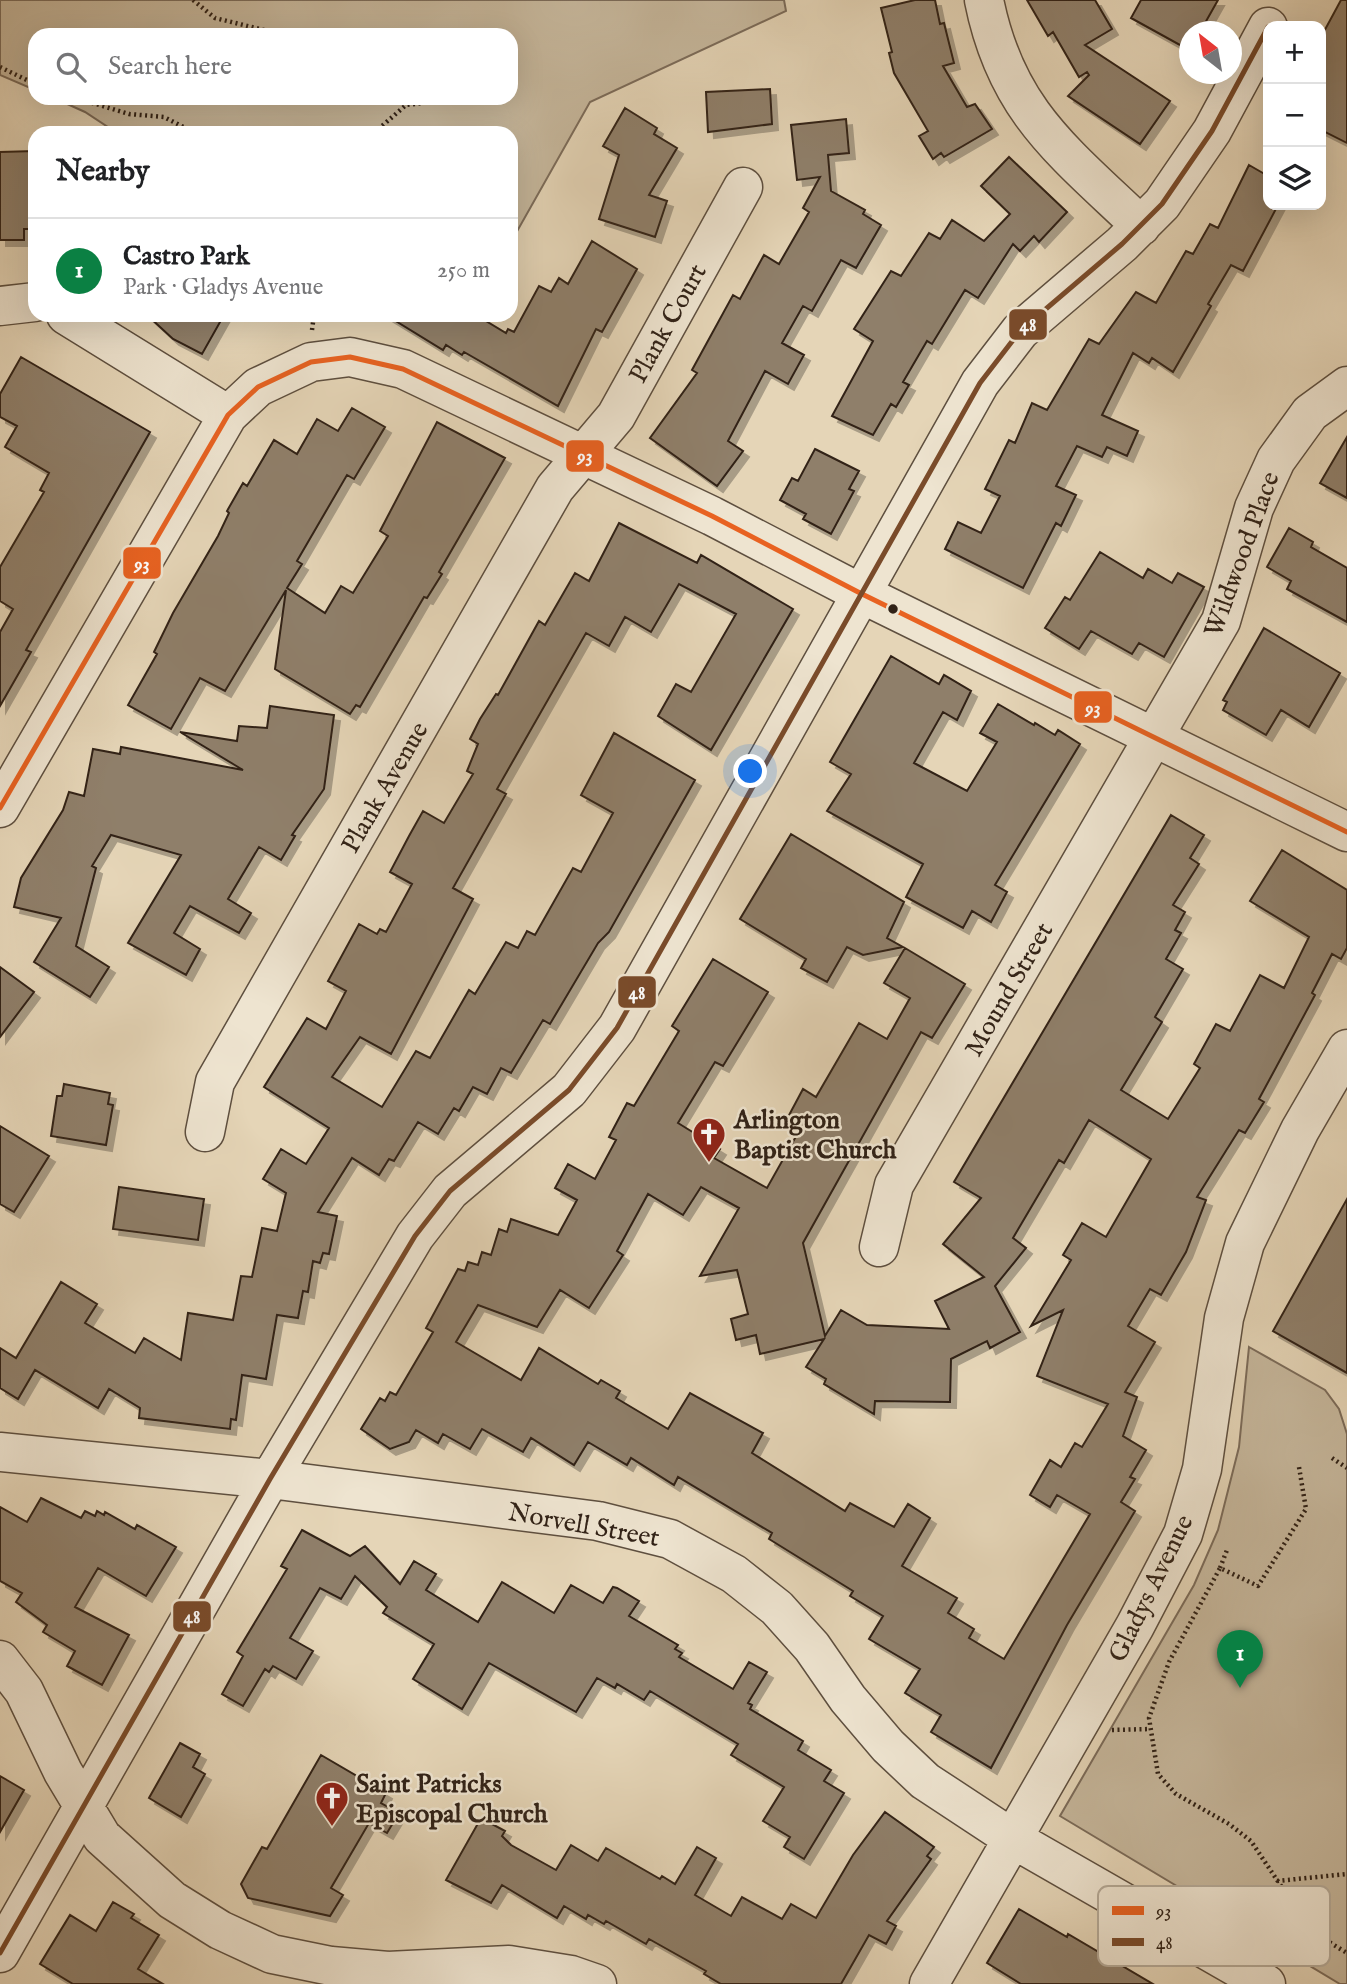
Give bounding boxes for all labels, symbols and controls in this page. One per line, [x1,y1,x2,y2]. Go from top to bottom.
north arrow [1179,21,1242,84]
map controls [1263,21,1326,210]
button: + [1263,21,1326,84]
search box [28,28,518,105]
icon: search [52,48,90,86]
text: Search here [108,50,232,83]
button: − [1263,84,1326,147]
button: layers [1263,147,1326,210]
text: Nearby [56,153,149,191]
text: Castro Park [123,240,250,273]
text: 1 [75,256,83,285]
text: 250 m [437,256,490,285]
street label: Plank Court [622,258,715,389]
text: Park · Gladys Avenue [123,273,323,302]
line badge: 48 [1008,308,1048,341]
text: 48 [1020,314,1036,338]
line badge: 93 [565,439,605,473]
text: 93 [576,445,593,469]
street label: Wildwood Place [1197,467,1288,642]
line badge: 93 [122,546,162,580]
text: 93 [133,553,150,577]
unlabelled marker [886,602,900,616]
line badge: 93 [1073,690,1113,724]
text: 93 [1084,697,1101,721]
street label: Plank Avenue [334,716,436,859]
your location [733,754,767,788]
street label: Mound Street [958,917,1061,1063]
line badge: 48 [617,975,657,1009]
text: 48 [629,982,645,1006]
place label: Arlington Baptist Church [733,1104,898,1167]
church icon: Arlington Baptist Church [690,1115,728,1164]
street label: Norvell Street [505,1496,662,1555]
street label: Gladys Avenue [1101,1510,1201,1668]
line badge: 48 [172,1600,212,1633]
text: 48 [184,1606,200,1630]
pin: 1 [1217,1630,1263,1688]
place label: Saint Patricks Episcopal Church [356,1768,549,1831]
church icon: Saint Patricks Episcopal Church [313,1779,351,1828]
legend [1098,1886,1330,1966]
text: 93 [1155,1900,1171,1924]
text: 48 [1156,1932,1173,1956]

